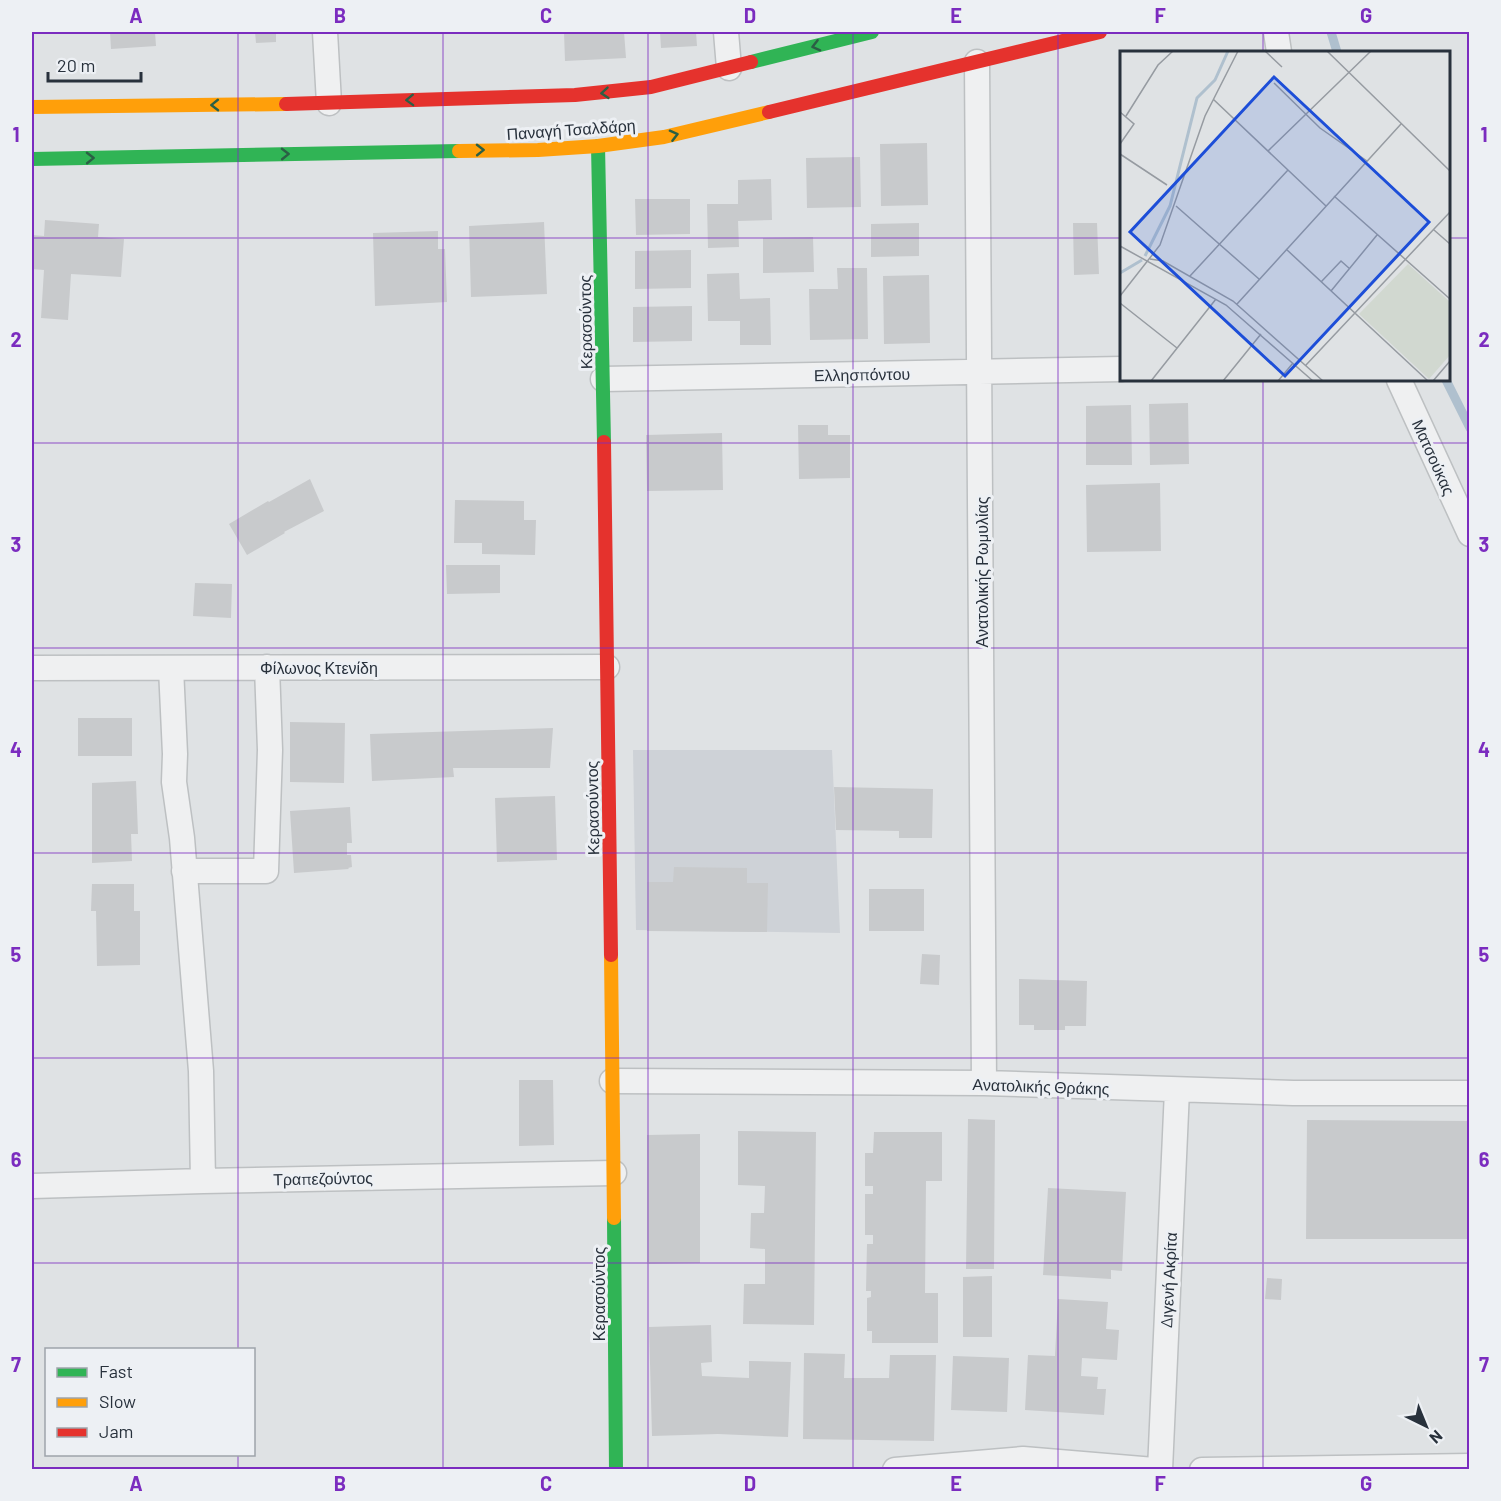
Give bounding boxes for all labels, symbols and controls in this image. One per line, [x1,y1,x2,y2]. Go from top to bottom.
text: A [129,3,143,27]
text: B [334,3,346,27]
text: C [540,3,552,27]
text: D [744,3,756,27]
text: E [950,3,962,27]
text: F [1154,3,1166,27]
text: G [1360,3,1372,27]
one-way arrow [811,39,821,51]
scale bar [48,45,141,83]
inset map [1120,51,1450,381]
text: 20 m [57,54,95,76]
one-way arrow [600,86,609,99]
one-way arrow [406,94,415,107]
one-way arrow [211,99,220,111]
street label: Παναγή Τσαλδάρη [506,115,636,143]
text: 1 [12,122,20,146]
text: 1 [1480,122,1488,146]
one-way arrow [669,130,679,143]
one-way arrow [475,144,484,157]
one-way arrow [280,148,289,160]
one-way arrow [85,152,94,164]
street label: Κερασούντος [575,274,595,369]
text: 2 [10,327,22,351]
text: 2 [1478,327,1490,351]
street label: Ελλησπόντου [814,364,910,384]
street label: Ματσούκας [1409,416,1459,498]
street label: Ανατολικής Ρωμυλίας [972,496,991,647]
text: 3 [11,532,21,556]
text: 3 [1479,532,1489,556]
street label: Φίλωνος Κτενίδη [260,658,378,677]
text: 4 [10,737,22,761]
text: 4 [1478,737,1490,761]
street label: Κερασούντος [582,760,602,855]
text: 5 [11,942,22,966]
text: 5 [1479,942,1490,966]
street label: Ανατολικής Θράκης [972,1074,1110,1098]
text: 6 [11,1147,22,1171]
text: 6 [1479,1147,1490,1171]
street label: Τραπεζούντος [273,1168,373,1189]
street label: Διγενή Ακρίτα [1156,1232,1180,1328]
street label: Κερασούντος [589,1247,608,1341]
legend [45,1348,255,1456]
text: 7 [11,1352,21,1376]
text: 7 [1479,1352,1489,1376]
text: Fast [99,1360,133,1382]
text: Slow [99,1390,136,1412]
north arrow [1396,1396,1456,1456]
text: Jam [99,1420,133,1442]
text: N [1426,1427,1447,1448]
text: A [129,1471,143,1495]
text: B [334,1471,346,1495]
text: C [540,1471,552,1495]
text: D [744,1471,756,1495]
text: E [950,1471,962,1495]
text: F [1154,1471,1166,1495]
text: G [1360,1471,1372,1495]

